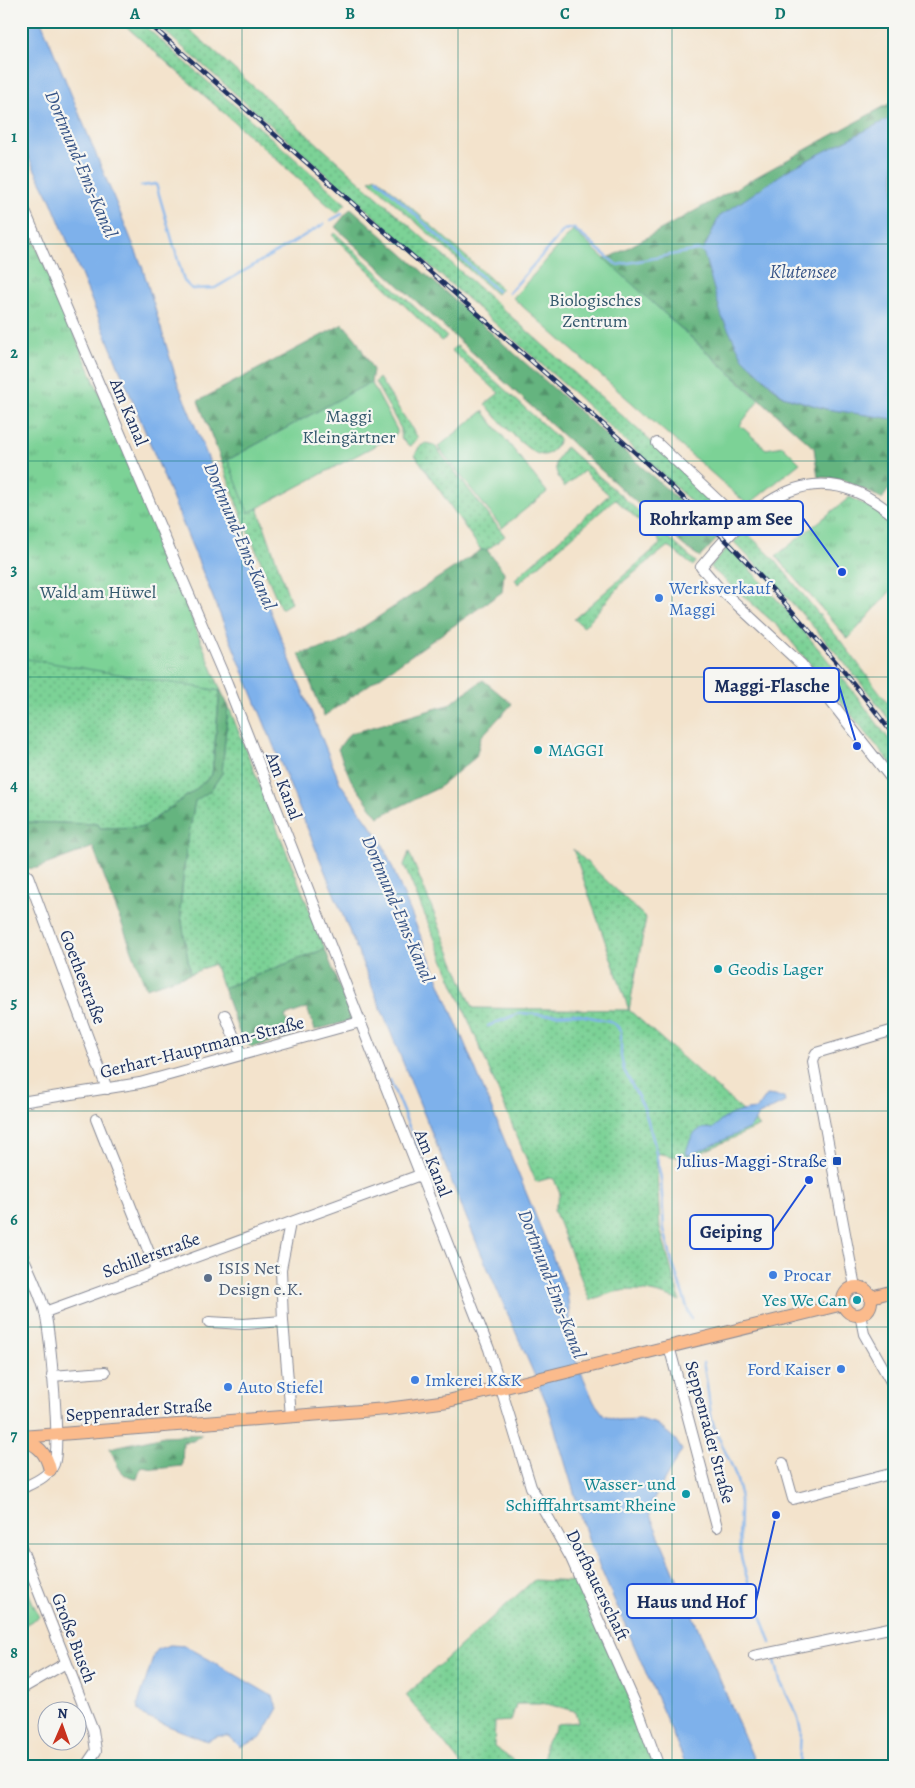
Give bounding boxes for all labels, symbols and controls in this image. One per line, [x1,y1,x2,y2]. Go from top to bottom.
text: A [129,3,141,25]
text: B [345,3,355,25]
text: C [560,3,570,25]
text: D [774,3,786,25]
water label: Dortmund-Ems-Kanal [38,86,124,242]
text: 1 [11,126,17,148]
water label: Klutensee [770,259,837,285]
park label: Biologisches Zentrum [549,288,641,333]
text: 2 [10,342,18,364]
street label: Am Kanal [104,374,154,450]
park label: Maggi Kleingärtner [302,404,396,449]
water label: Dortmund-Ems-Kanal [197,458,283,614]
callout: Rohrkamp am See [640,501,803,535]
text: Rohrkamp am See [649,506,793,532]
text: 3 [11,559,18,581]
place label: Werksverkauf Maggi [668,576,774,621]
park label: Wald am Hüwel [39,580,157,604]
marker: Werksverkauf Maggi [653,592,665,604]
callout: Maggi-Flasche [704,668,839,702]
text: Maggi-Flasche [714,673,830,699]
place label: MAGGI [548,738,604,762]
marker: MAGGI [532,744,544,756]
street label: Am Kanal [260,748,308,824]
text: 4 [10,775,18,797]
water label: Dortmund-Ems-Kanal [355,831,441,987]
street label: Goethestraße [54,926,112,1028]
place label: Geodis Lager [728,957,824,981]
marker: Geodis Lager [712,963,724,975]
text: 5 [11,992,18,1014]
street label: Gerhart-Hauptmann-Straße [97,1010,307,1084]
street label: Am Kanal [408,1125,458,1201]
place label: Julius-Maggi-Straße [676,1149,827,1173]
marker: Julius-Maggi-Straße [831,1155,843,1167]
water label: Dortmund-Ems-Kanal [512,1206,593,1363]
text: 6 [10,1209,18,1231]
callout: Geiping [690,1215,773,1249]
text: Geiping [700,1219,763,1245]
street label: Schillerstraße [99,1226,203,1284]
place label: ISIS Net Design e.K. [218,1256,303,1301]
place label: Procar [783,1263,831,1287]
marker: Procar [767,1269,779,1281]
marker: ISIS Net Design e.K. [202,1272,214,1284]
place label: Yes We Can [762,1288,847,1312]
marker: Yes We Can [851,1294,863,1306]
place label: Ford Kaiser [747,1357,831,1381]
street label: Seppenrader Straße [679,1358,741,1506]
marker: Ford Kaiser [835,1363,847,1375]
place label: Imkerei K&K [425,1368,522,1392]
marker: Imkerei K&K [409,1374,421,1386]
place label: Auto Stiefel [237,1375,324,1399]
marker: Auto Stiefel [222,1381,234,1393]
street label: Seppenrader Straße [65,1393,213,1427]
text: 7 [11,1425,18,1447]
place label: Wasser- und Schifffahrtsamt Rheine [506,1472,676,1517]
marker: Wasser- und Schifffahrtsamt Rheine [680,1488,692,1500]
street label: Dorfbauerschaft [561,1525,635,1645]
callout: Haus und Hof [627,1584,756,1618]
text: Haus und Hof [636,1589,748,1615]
street label: Große Busch [46,1590,102,1687]
text: 8 [10,1642,18,1664]
north arrow [38,1700,88,1750]
text: N [57,1704,68,1723]

